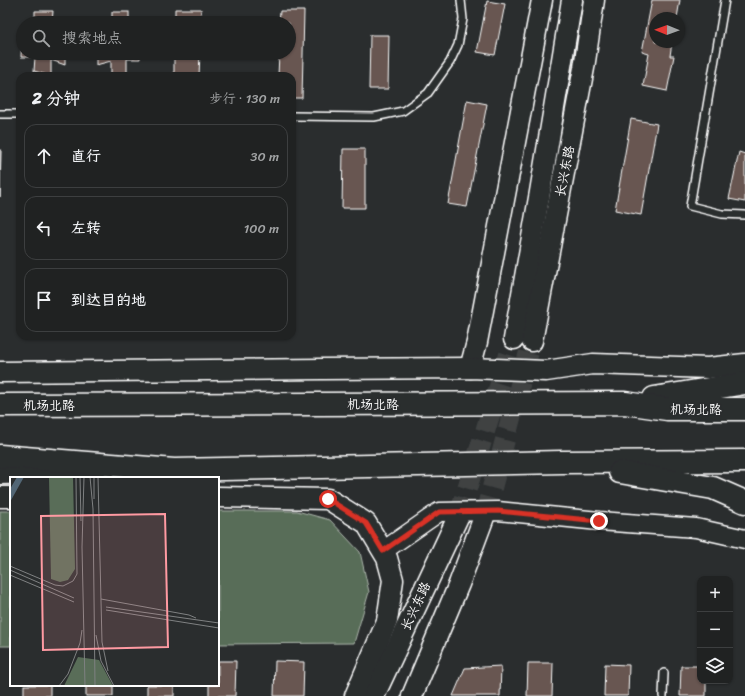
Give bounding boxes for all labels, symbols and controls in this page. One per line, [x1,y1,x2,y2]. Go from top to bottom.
north arrow [649,12,685,48]
search box [16,16,296,60]
text: 搜索地点 [62,25,122,51]
icon: search [30,27,52,49]
text: 2 分钟 [32,83,80,113]
text: 步行 · 130 m [209,87,280,110]
text: 直行 [71,143,101,169]
street label: 长兴东路 [548,143,581,199]
icon: ahead [33,145,55,167]
text: 30 m [250,145,279,168]
text: 左转 [71,215,101,241]
icon: left [33,217,55,239]
text: 100 m [244,217,279,240]
text: 到达目的地 [71,287,146,313]
icon: arrive [33,289,55,311]
street label: 机场北路 [347,393,399,416]
street label: 机场北路 [23,394,75,417]
street label: 机场北路 [670,398,722,421]
inset map [10,477,219,686]
route start [319,490,337,508]
route end [590,512,608,530]
map controls [697,576,733,684]
button: + [697,576,733,612]
street label: 长兴东路 [394,578,437,635]
button: − [697,612,733,648]
button: layers [697,648,733,684]

